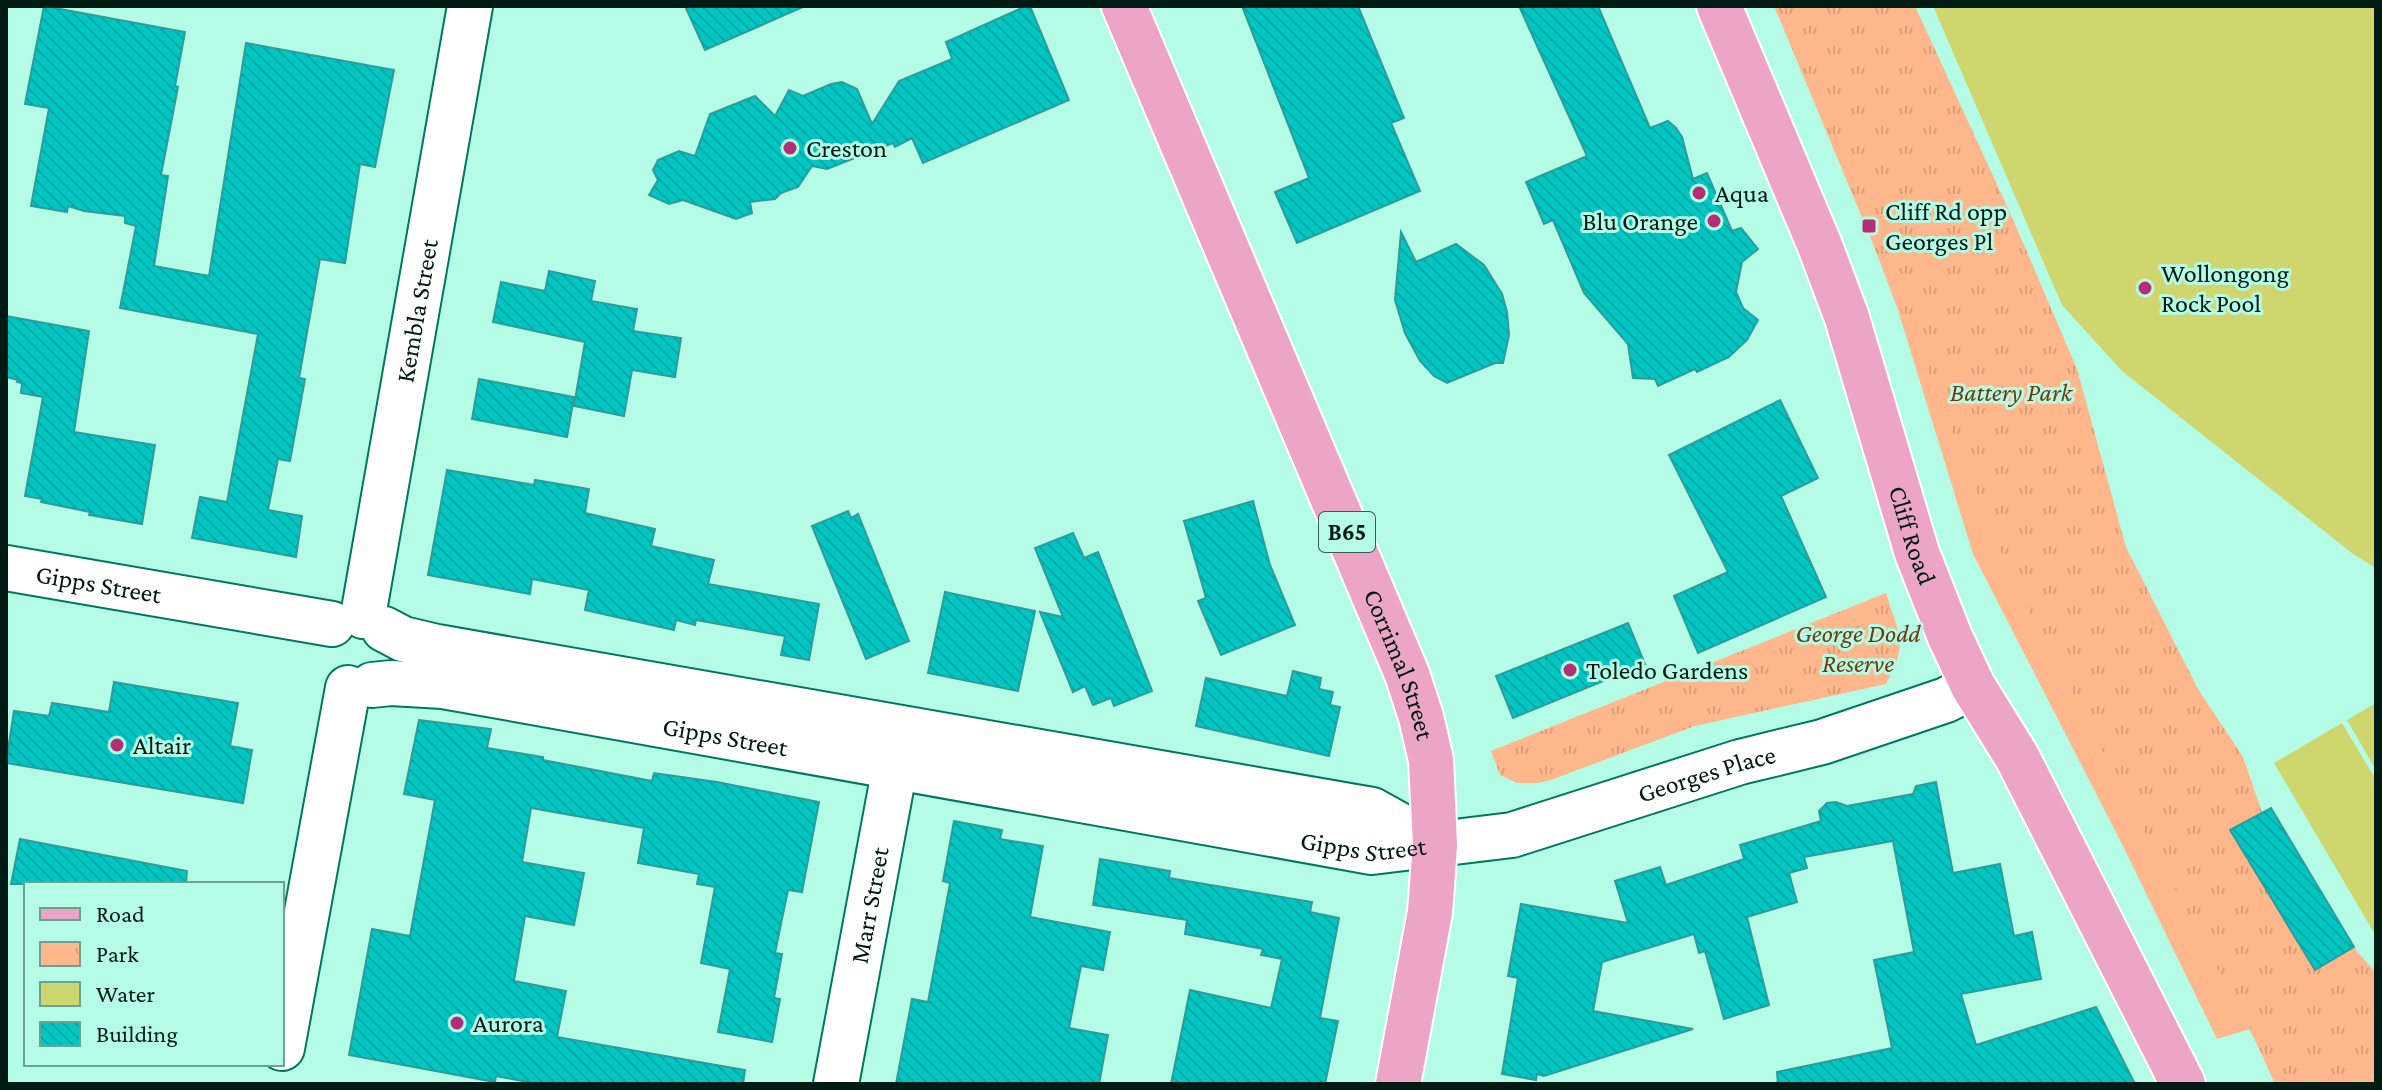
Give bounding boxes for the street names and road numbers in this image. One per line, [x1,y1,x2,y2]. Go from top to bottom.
street label: Kembla Street [390,236,444,385]
street label: Cliff Road [1883,482,1942,589]
road number: B65 [1319,512,1375,552]
street label: Gipps Street [34,559,164,609]
street label: Corrimal Street [1358,585,1440,743]
street label: Gipps Street [660,712,790,762]
street label: Georges Place [1634,740,1779,809]
street label: Gipps Street [1298,826,1428,868]
street label: Marr Street [845,844,895,966]

